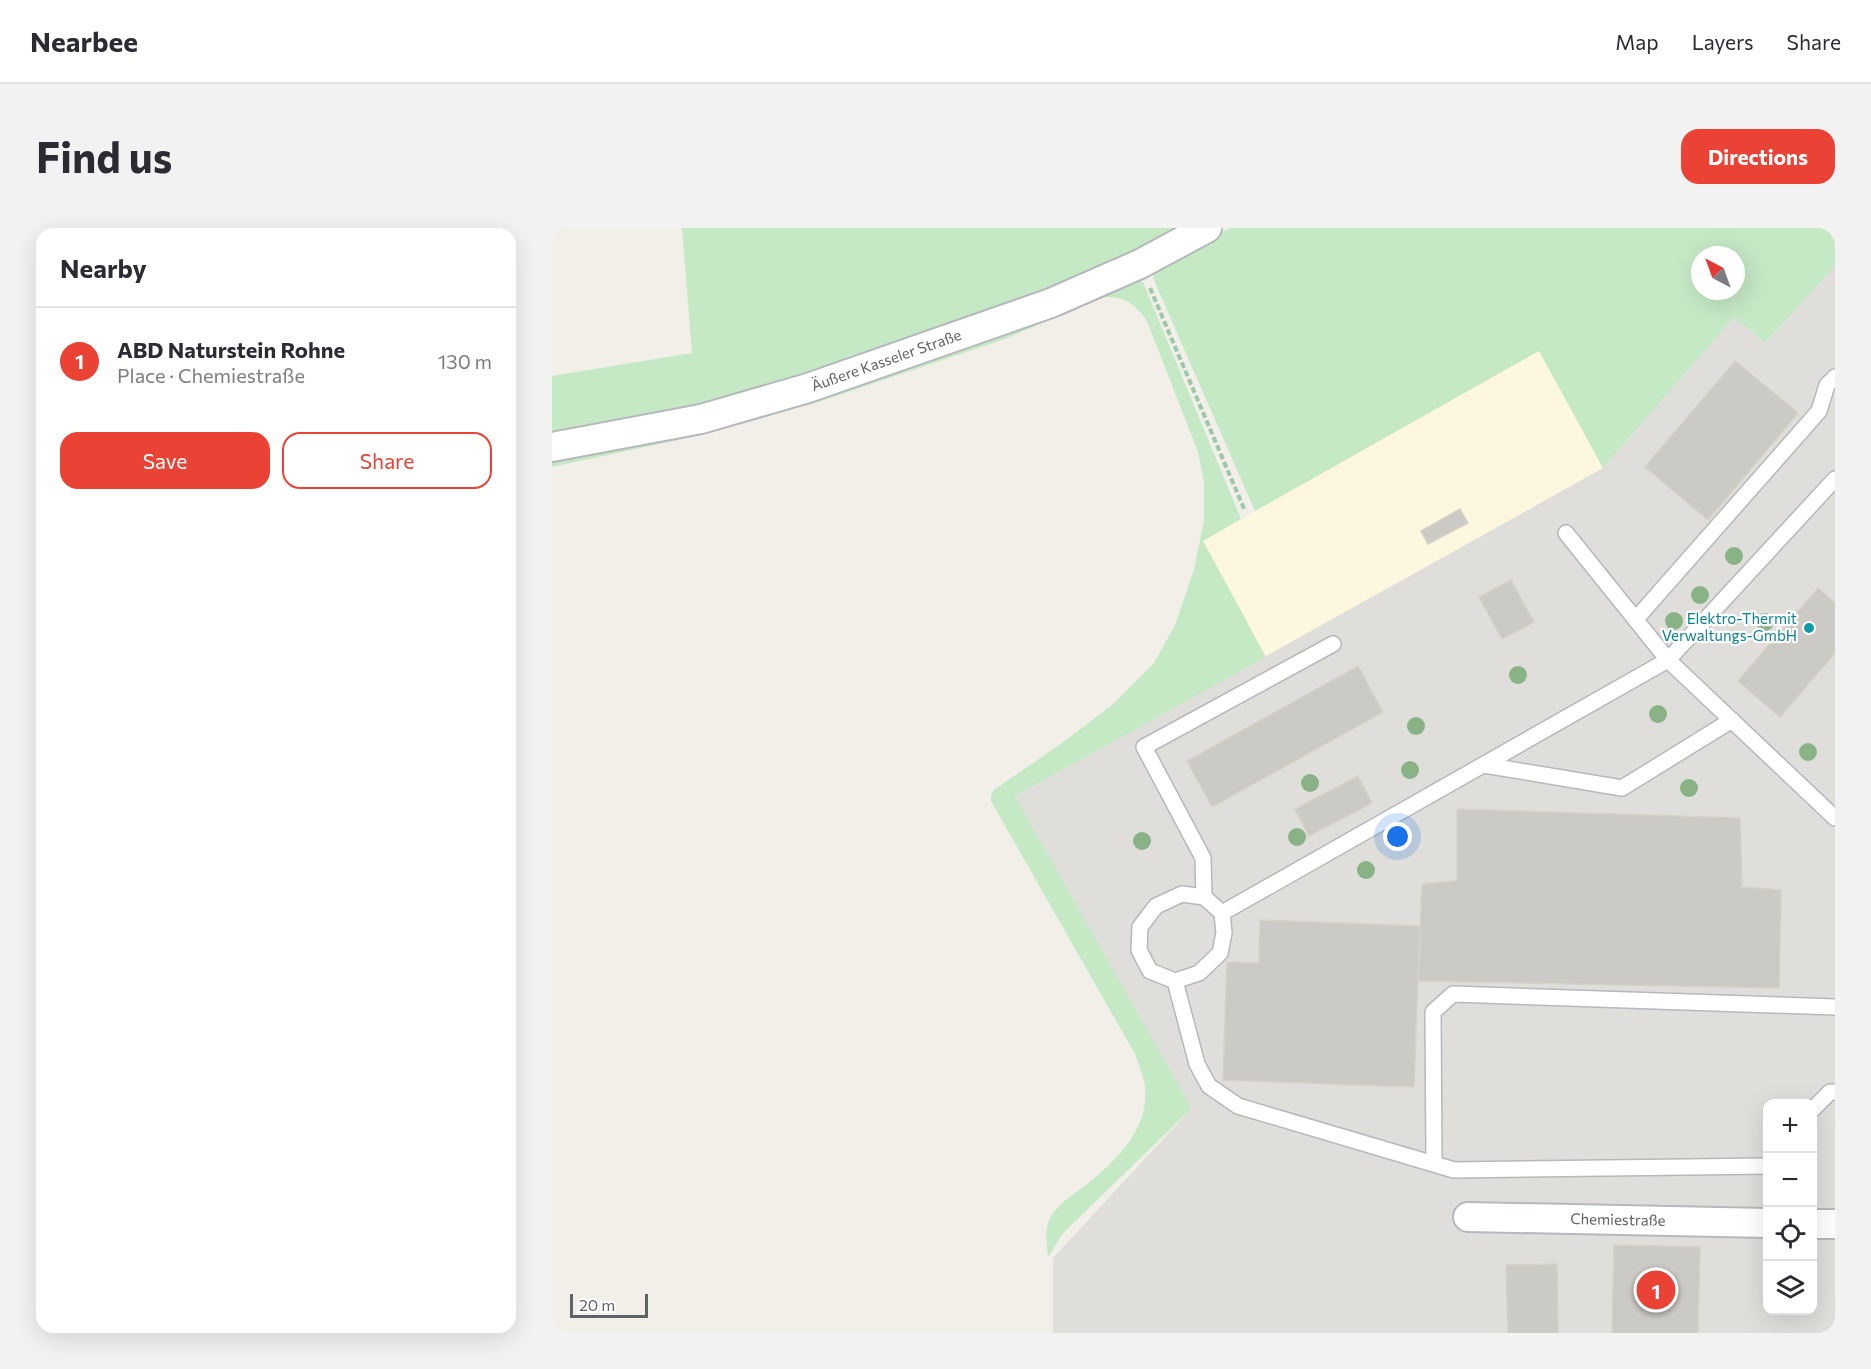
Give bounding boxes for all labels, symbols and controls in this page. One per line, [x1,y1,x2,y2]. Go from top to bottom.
text: Nearbee [30,24,138,58]
text: Map [1615,29,1659,54]
text: Layers [1692,29,1754,54]
text: Share [1787,29,1841,54]
button: Directions [1681,129,1835,184]
text: Find us [36,130,172,182]
north arrow [1691,246,1745,300]
text: Nearby [60,252,147,283]
street label: Äußere Kasseler Straße [809,325,964,394]
text: ABD Naturstein Rohne [117,336,345,363]
text: 1 [75,349,84,373]
text: 130 m [438,349,492,373]
text: Place · Chemiestraße [117,363,305,387]
button: Save [60,432,270,489]
button: Share [282,432,492,489]
place label: Elektro-Thermit Verwaltungs-GmbH [1662,609,1797,644]
marker: Elektro-Thermit Verwaltungs-GmbH [1802,621,1816,635]
your location [1383,822,1412,851]
map controls [1763,1099,1817,1315]
button: + [1763,1099,1817,1153]
button: − [1763,1153,1817,1207]
button: locate [1763,1207,1817,1261]
street label: Chemiestraße [1570,1209,1666,1229]
button: layers [1763,1261,1817,1315]
pin: 1 [1636,1268,1676,1312]
scale bar [570,1291,648,1318]
text: 20 m [579,1295,615,1314]

